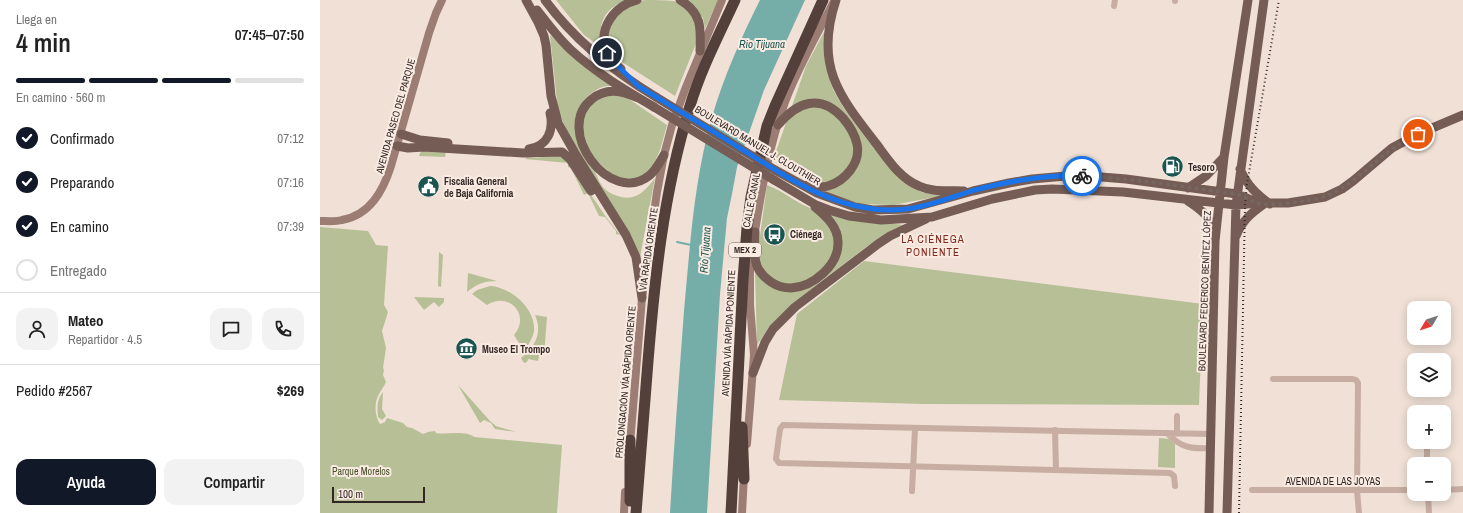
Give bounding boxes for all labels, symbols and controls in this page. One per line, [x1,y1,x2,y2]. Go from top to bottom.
text: Llega en [16,11,57,28]
text: 07:45–07:50 [235,24,304,45]
text: 4 min [16,25,71,60]
pin [590,36,624,70]
water label: Rio Tijuana [739,37,785,51]
icon: home [596,42,618,64]
street label: AVENIDA PASEO DEL PARQUE [373,57,418,176]
text: En camino · 560 m [16,89,105,106]
street label: BOULEVARD MANUEL J. CLOUTHIER [692,103,823,188]
pin [1401,117,1435,151]
icon: bag [1407,123,1429,145]
icon: check [16,127,38,149]
text: Confirmado [50,128,114,149]
text: 07:12 [277,130,304,147]
fuel station icon: Tesoro [1159,154,1185,180]
courier [1062,156,1102,196]
place label: Tesoro [1188,161,1215,174]
icon: bike [1071,165,1093,187]
icon: check [16,171,38,193]
street label: CALLE CANAL [740,171,763,229]
text: Preparando [50,172,114,193]
text: 07:16 [277,174,304,191]
public building icon: Fiscalia General de Baja California [416,174,442,200]
place label: Fiscalia General de Baja California [444,175,514,200]
street label: VÍA RÁPIDA ORIENTE [636,207,661,292]
street label: BOULEVARD FEDERICO BENÍTEZ LÓPEZ [1195,210,1214,372]
icon: check [16,215,38,237]
text: En camino [50,216,109,237]
text: 07:39 [277,218,304,235]
bus stop icon: Ciénega [762,221,788,247]
water label: Río Tijuana [696,227,714,273]
place label: Ciénega [790,228,822,241]
district label: LA CIÉNEGA PONIENTE [901,232,965,259]
road number: MEX 2 [729,243,761,257]
text: Entregado [50,260,107,281]
street label: AVENIDA VÍA RÁPIDA PONIENTE [719,269,738,398]
north arrow [1407,301,1451,345]
map controls [1407,301,1451,501]
street label: PROLONGACIÓN VÍA RÁPIDA ORIENTE [612,305,639,459]
button: person [16,308,58,350]
button: chat [210,308,252,350]
button: phone [262,308,304,350]
text: Mateo [68,310,104,331]
text: Repartidor · 4.5 [68,331,142,348]
museum icon: Museo El Trompo [453,336,479,362]
place label: Museo El Trompo [482,343,550,356]
button: layers [1407,353,1451,397]
text: Pedido #2567 [16,380,93,401]
text: $269 [277,380,304,401]
button: + [1407,405,1451,449]
button: − [1407,457,1451,501]
button: Ayuda [16,459,156,505]
button: Compartir [164,459,304,505]
park label: Parque Morelos [332,465,390,478]
street label: AVENIDA DE LAS JOYAS [1285,475,1381,488]
scale bar [332,485,425,504]
text: 100 m [338,487,363,501]

